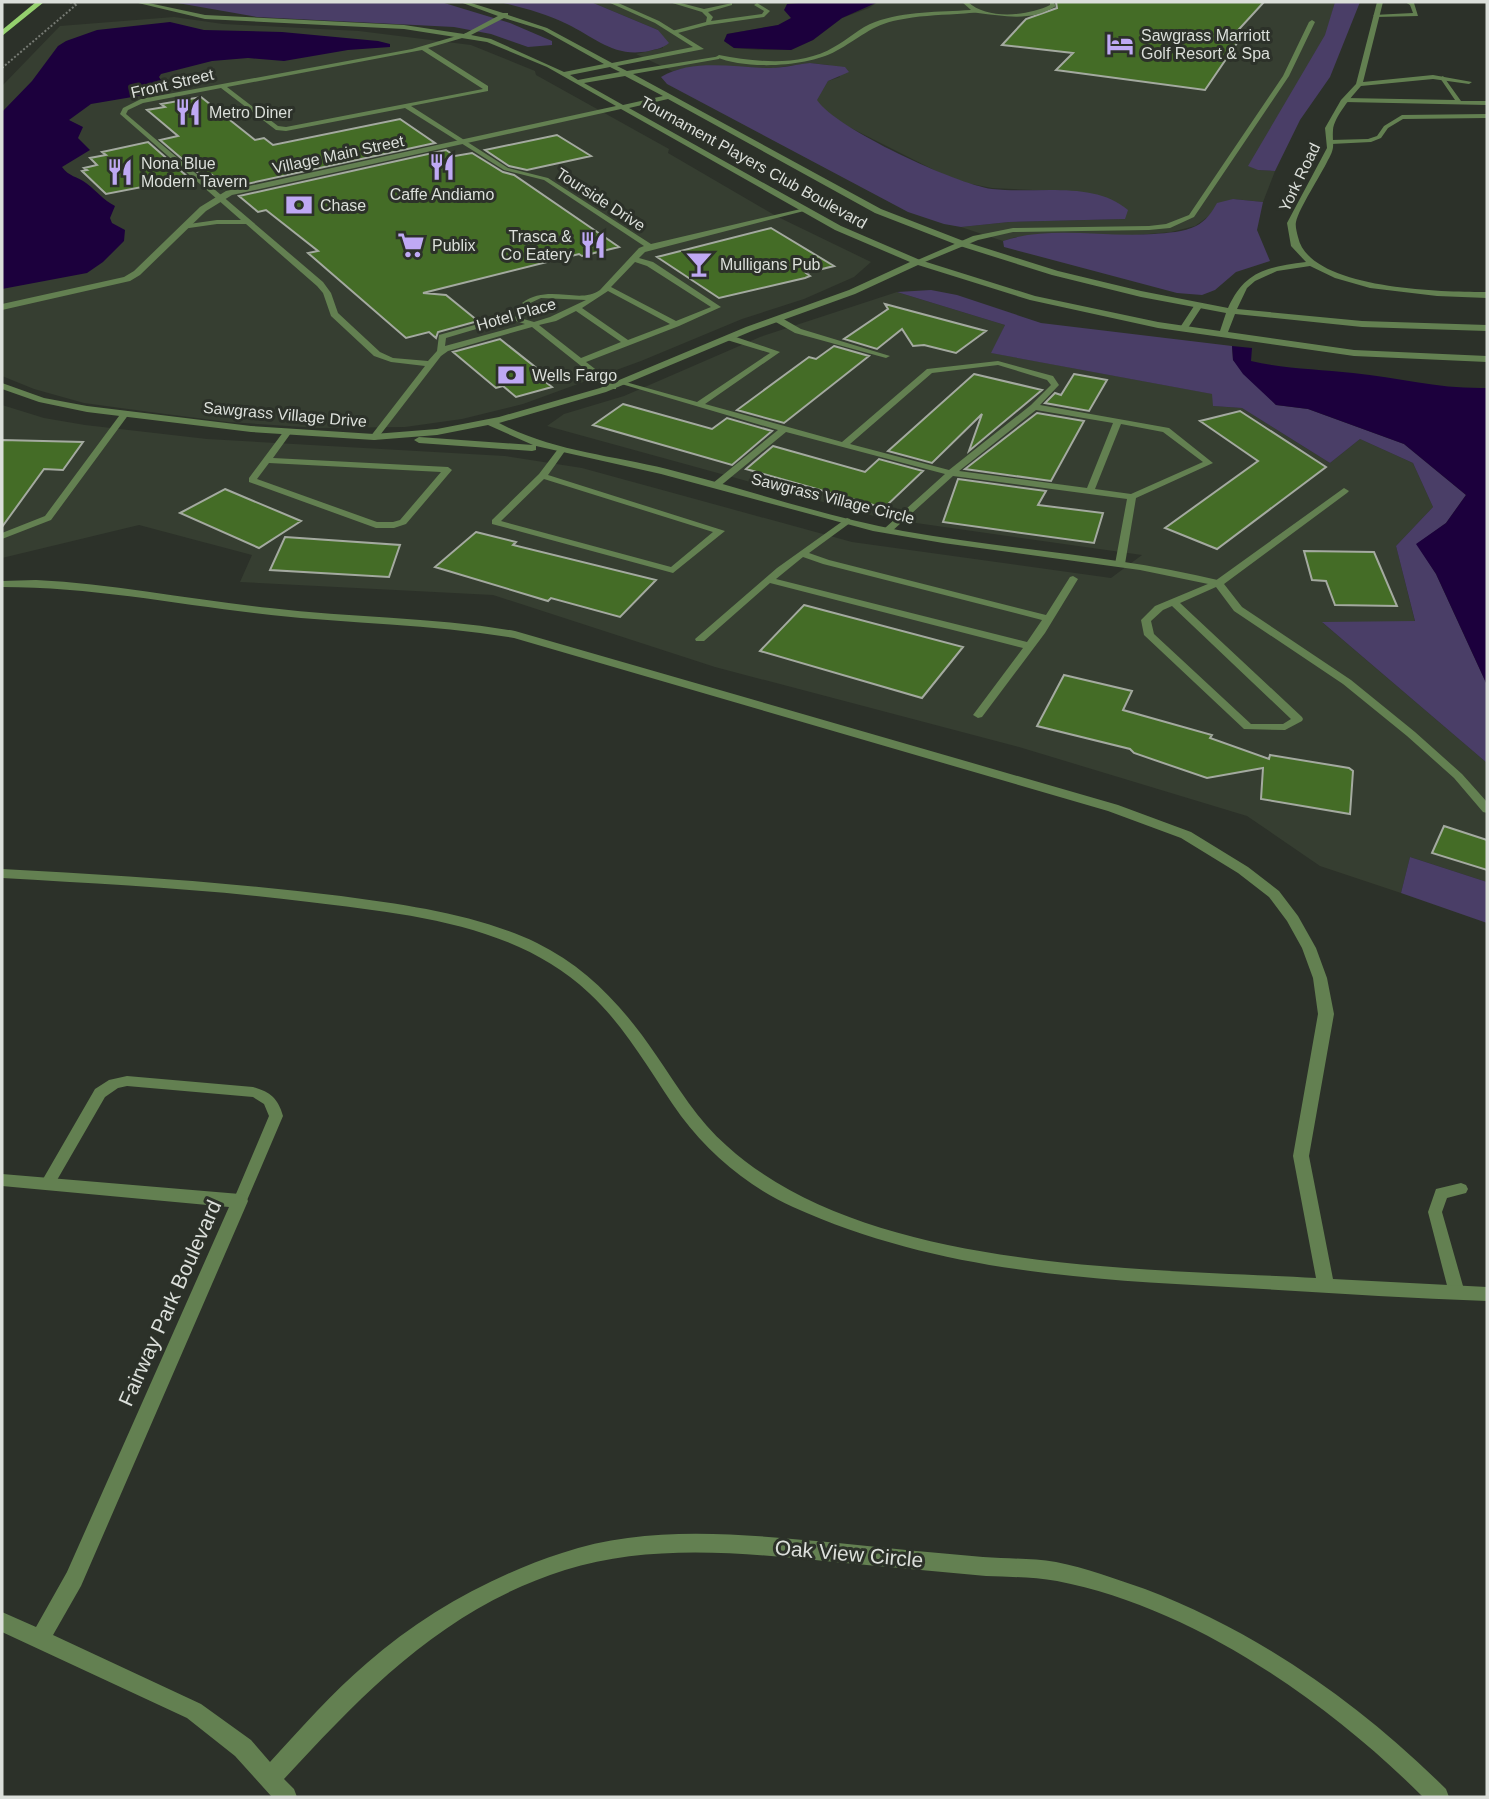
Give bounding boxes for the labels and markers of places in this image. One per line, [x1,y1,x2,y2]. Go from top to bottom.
place label: Sawgrass Marriott Golf Resort & Spa [1141,27,1270,62]
hotel icon: Sawgrass Marriott Golf Resort & Spa [1105,29,1135,59]
restaurant icon: Metro Diner [173,97,203,127]
place label: Metro Diner [209,104,293,121]
restaurant icon: Caffe Andiamo [427,152,457,182]
place label: Nona Blue Modern Tavern [141,155,247,190]
restaurant icon: Nona Blue Modern Tavern [105,157,135,187]
place label: Caffe Andiamo [390,186,494,203]
bank icon: Chase [284,190,314,220]
place label: Chase [320,197,366,214]
place label: Trasca & Co Eatery [501,228,572,263]
supermarket icon: Publix [396,230,426,260]
restaurant icon: Trasca & Co Eatery [578,230,608,260]
place label: Publix [432,237,476,254]
bar icon: Mulligans Pub [684,249,714,279]
place label: Mulligans Pub [720,256,821,273]
bank icon: Wells Fargo [496,360,526,390]
place label: Wells Fargo [532,367,617,384]

